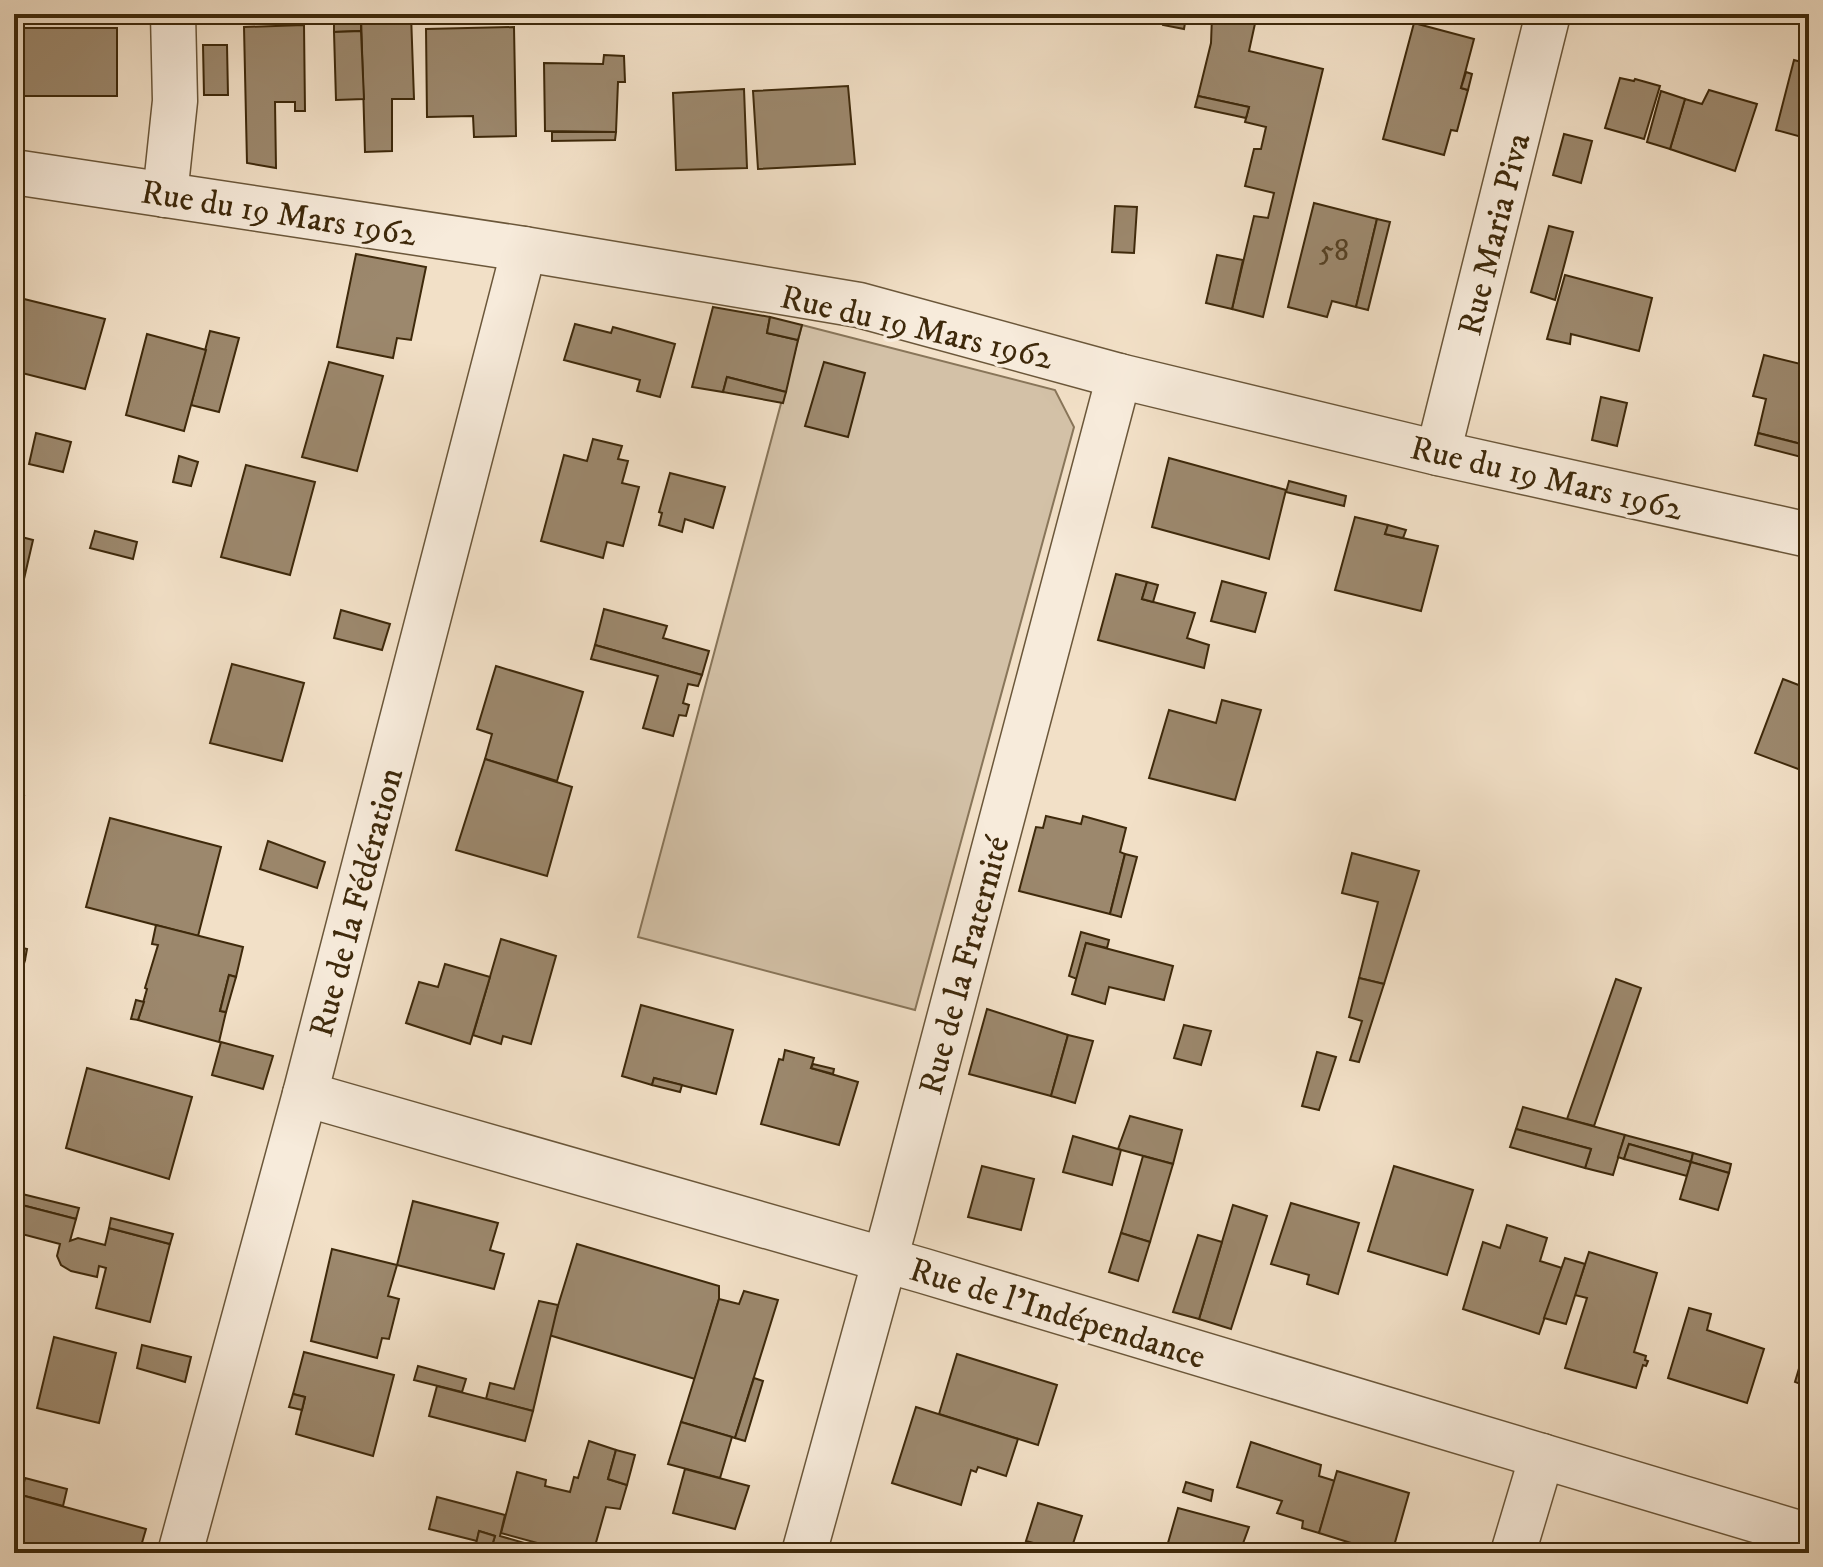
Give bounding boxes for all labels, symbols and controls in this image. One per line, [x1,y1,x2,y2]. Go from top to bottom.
street label: Rue Maria Piva [1450,128,1540,340]
street label: Rue du 19 Mars 1962 [138,171,420,257]
house number: 58 [1319,233,1349,270]
street label: Rue du 19 Mars 1962 [776,276,1057,380]
street label: Rue du 19 Mars 1962 [1406,427,1687,531]
street label: Rue de la Fédération [301,763,413,1042]
street label: Rue de la Fraternité [910,832,1020,1099]
street label: Rue de l'Indépendance [905,1249,1210,1379]

